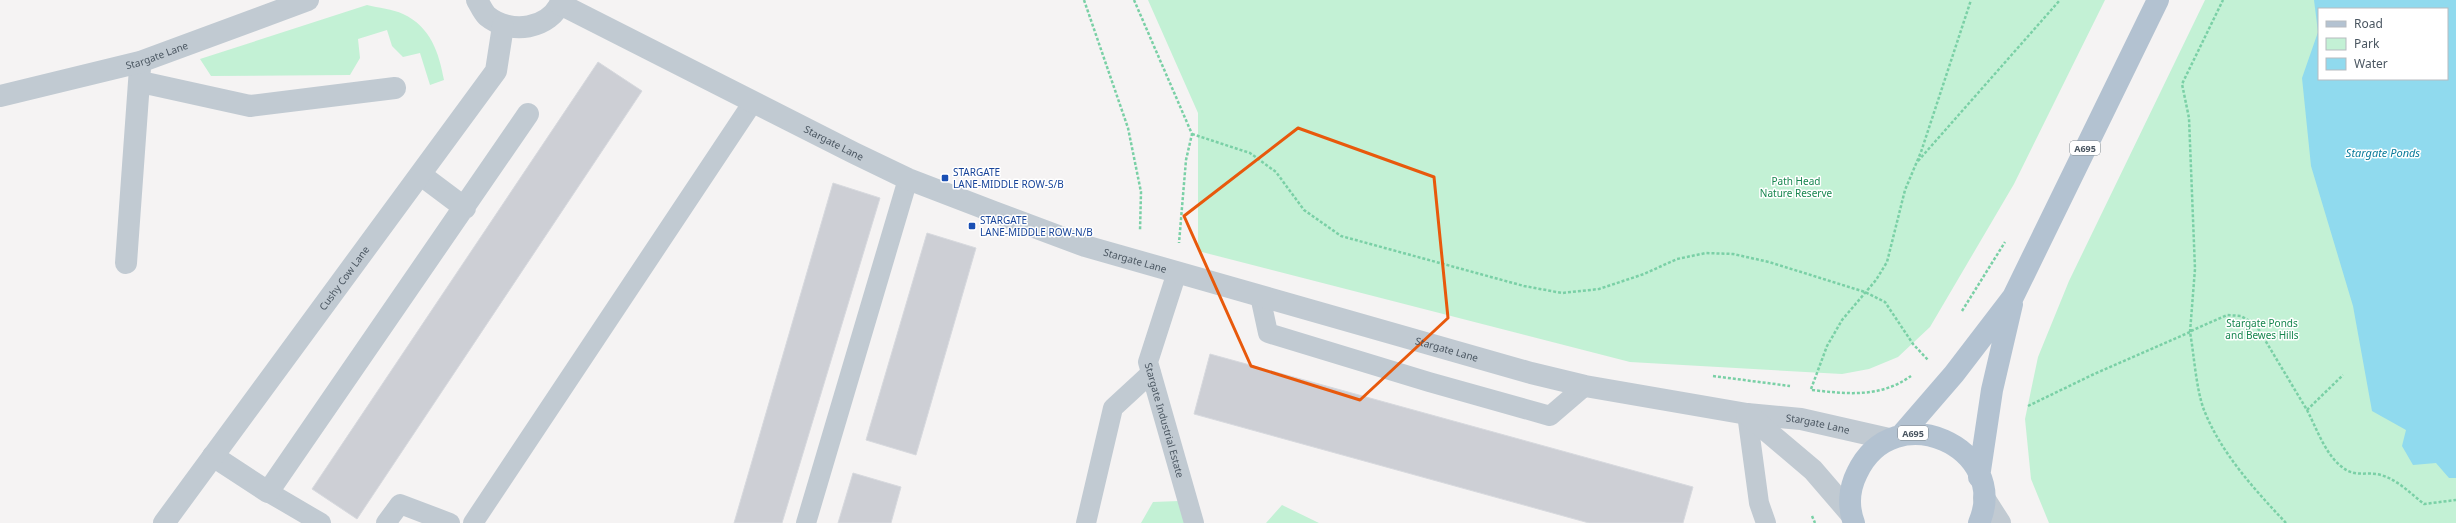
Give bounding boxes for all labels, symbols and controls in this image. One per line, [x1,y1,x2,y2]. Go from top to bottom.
legend [2318,8,2448,80]
text: Road [2354,15,2383,32]
text: Park [2354,35,2380,52]
street label: Stargate Lane [124,38,190,72]
text: Water [2354,55,2388,72]
street label: Stargate Lane [802,122,866,164]
road number: A695 [2070,141,2100,155]
water label: Stargate Ponds [2346,145,2420,160]
place label: STARGATE LANE-MIDDLE ROW-S/B [953,165,1064,191]
marker: STARGATE LANE-MIDDLE ROW-S/B [940,173,950,183]
park label: Path Head Nature Reserve [1760,174,1833,200]
place label: STARGATE LANE-MIDDLE ROW-N/B [980,213,1093,239]
marker: STARGATE LANE-MIDDLE ROW-N/B [967,221,977,231]
street label: Cushy Cow Lane [316,243,372,313]
street label: Stargate Lane [1102,245,1169,276]
park label: Stargate Ponds and Bewes Hills [2225,316,2299,342]
street label: Stargate Lane [1414,333,1480,365]
street label: Stargate Industrial Estate [1141,361,1188,480]
street label: Stargate Lane [1785,411,1852,437]
road number: A695 [1898,426,1928,440]

